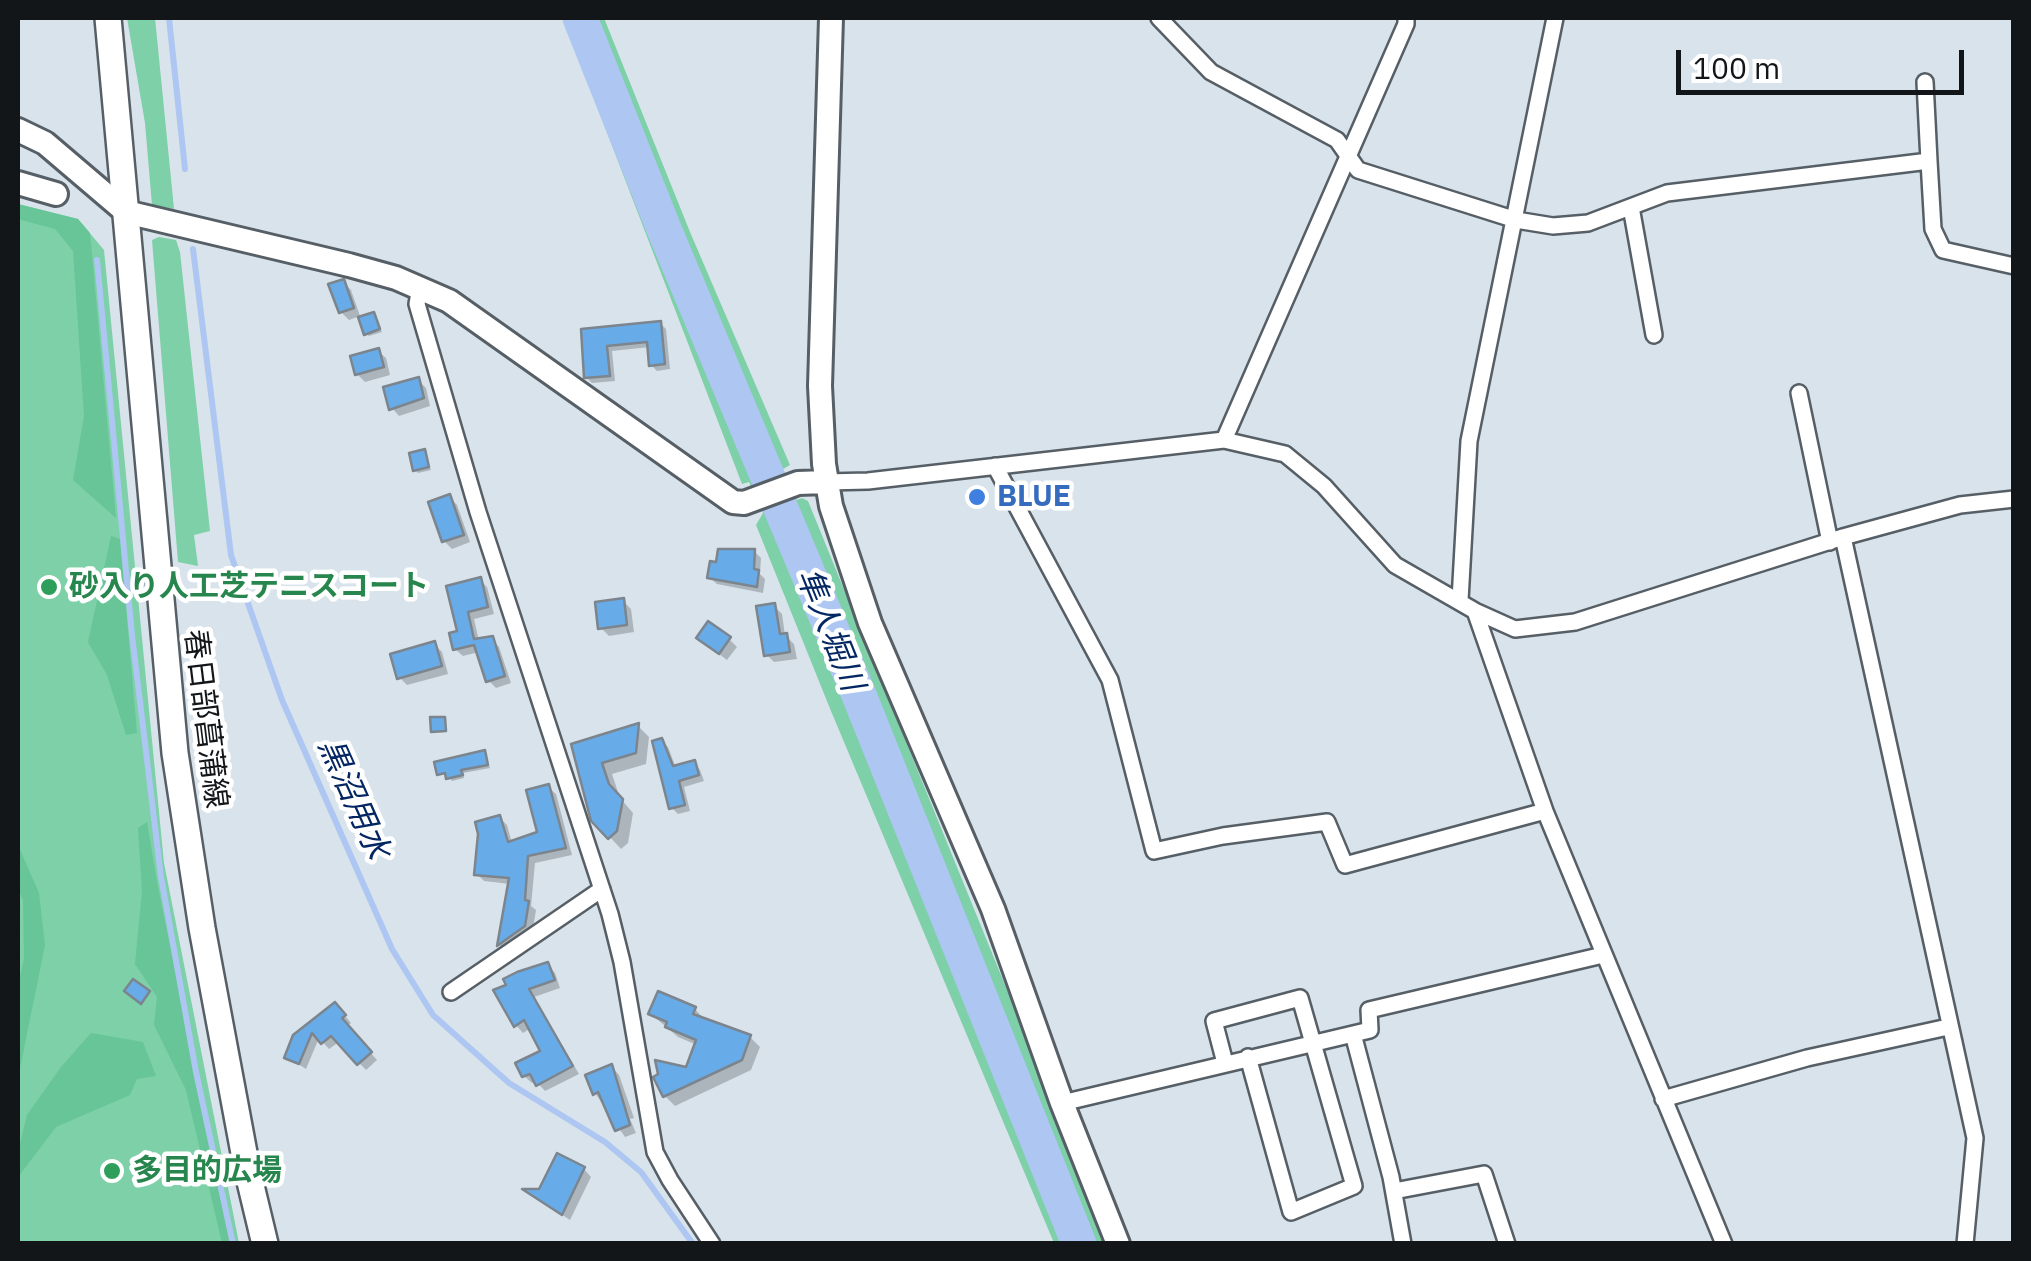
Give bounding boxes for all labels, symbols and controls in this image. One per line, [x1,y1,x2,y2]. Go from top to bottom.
scale bar [1681,30,1968,92]
text: 100 m [1693,48,1780,87]
place label: BLUE [997,479,1071,515]
marker: BLUE [966,486,988,508]
water label: 隼人堀川 [787,563,871,697]
place label: 砂入り人工芝テニスコート [69,569,429,605]
marker: 砂入り人工芝テニスコート [38,576,60,598]
street label: 春日部菖蒲線 [176,627,234,811]
water label: 黒沼用水 [309,733,397,865]
place label: 多目的広場 [132,1153,282,1189]
marker: 多目的広場 [101,1160,123,1182]

